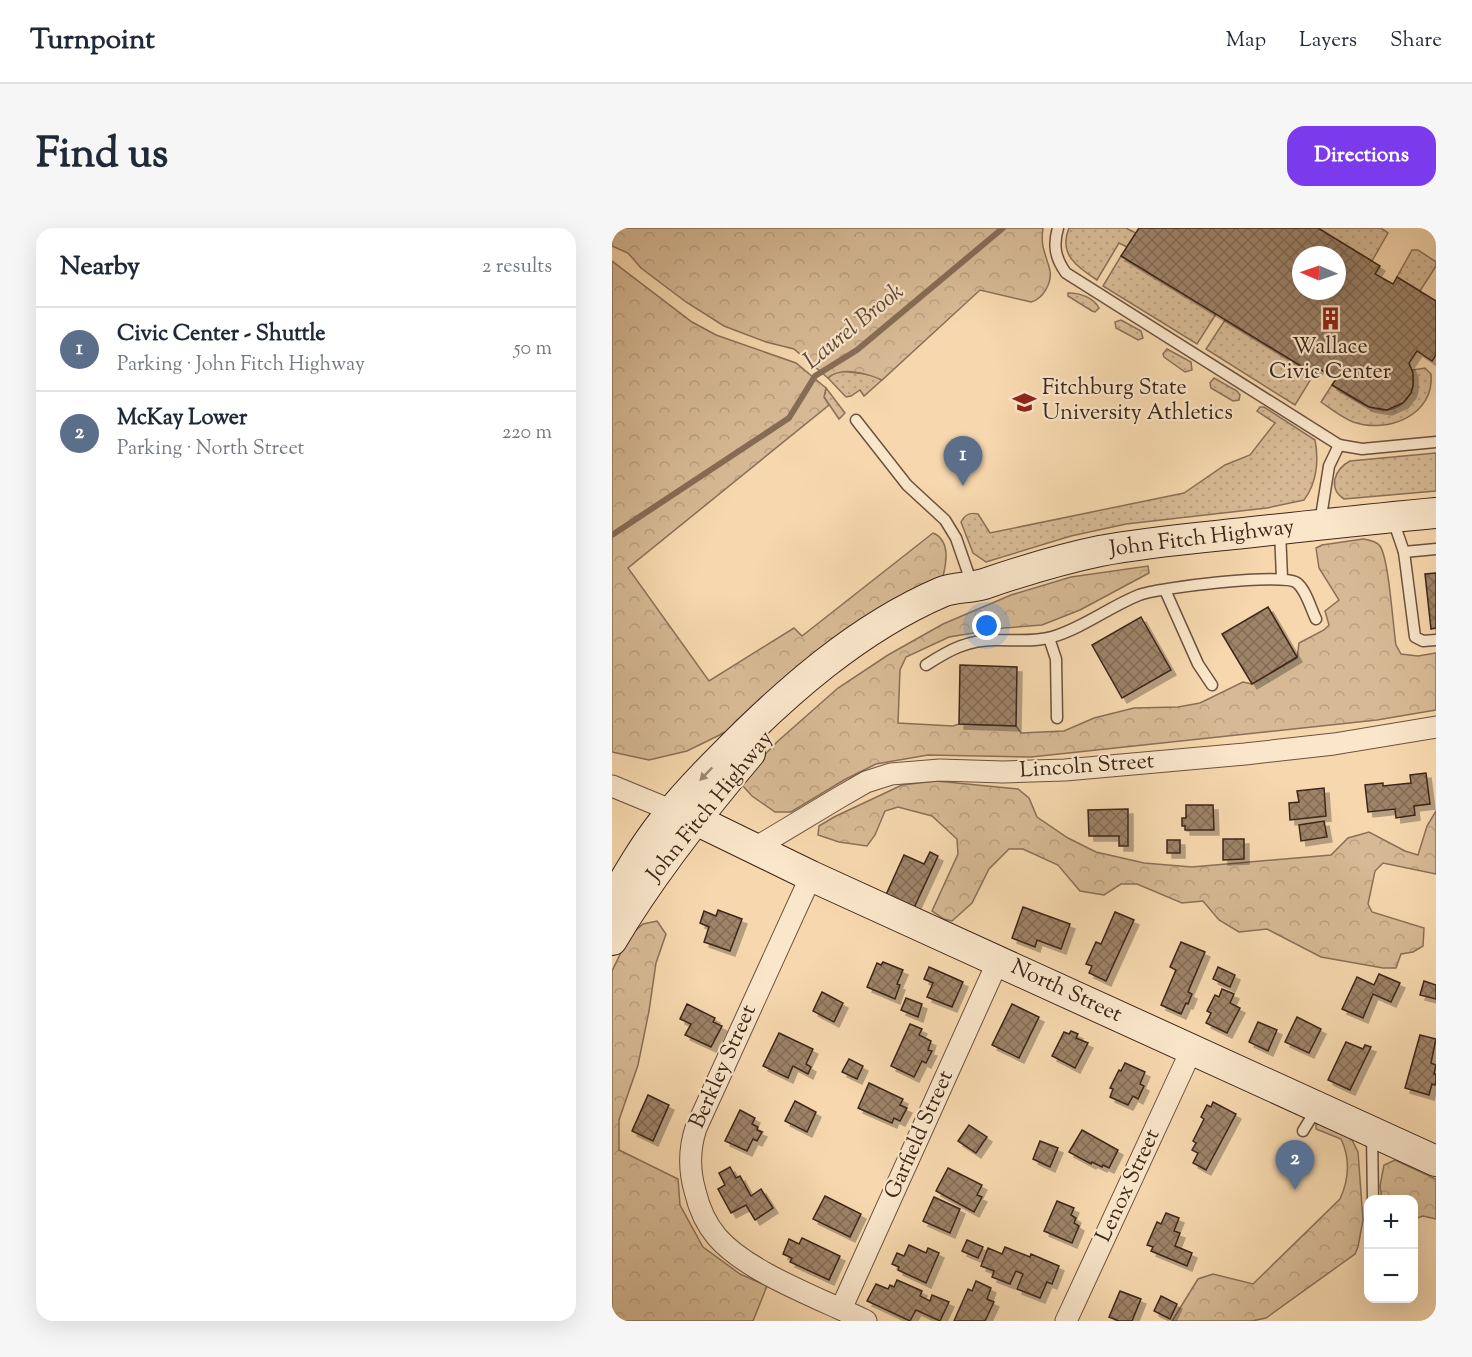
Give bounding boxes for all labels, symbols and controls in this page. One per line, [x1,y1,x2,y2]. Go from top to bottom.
text: Turnpoint [30,21,155,61]
text: Map [1226,26,1266,56]
text: Layers [1299,26,1357,56]
text: Share [1390,26,1442,56]
text: Find us [36,126,168,186]
button: Directions [1287,126,1436,186]
north arrow [1292,246,1346,300]
text: Nearby [60,249,140,286]
text: 2 results [482,253,552,282]
water label: Laurel Brook [796,276,912,378]
building icon: Wallace Civic Center [1317,306,1343,332]
text: Civic Center - Shuttle [117,319,326,351]
place label: Wallace Civic Center [1269,332,1391,389]
text: 1 [76,335,83,364]
text: 50 m [514,335,552,364]
text: Parking · John Fitch Highway [117,351,365,380]
place label: Fitchburg State University Athletics [1042,373,1233,430]
school or university icon: Fitchburg State University Athletics [1011,389,1037,415]
text: McKay Lower [117,403,247,435]
text: 2 [75,419,84,448]
text: 220 m [502,419,552,448]
text: Parking · North Street [117,435,304,464]
pin: 1 [944,436,982,486]
street label: John Fitch Highway [1107,512,1296,566]
your location [972,611,1001,640]
street label: John Fitch Highway [639,725,782,890]
street label: Lincoln Street [1019,746,1156,788]
one-way arrow [699,766,713,781]
street label: North Street [1005,952,1127,1032]
street label: Berkley Street [682,1000,766,1134]
street label: Garfield Street [877,1065,963,1205]
street label: Lenox Street [1089,1124,1169,1248]
pin: 2 [1276,1140,1314,1190]
map controls [1364,1195,1418,1303]
button: + [1364,1195,1418,1249]
button: − [1364,1249,1418,1303]

